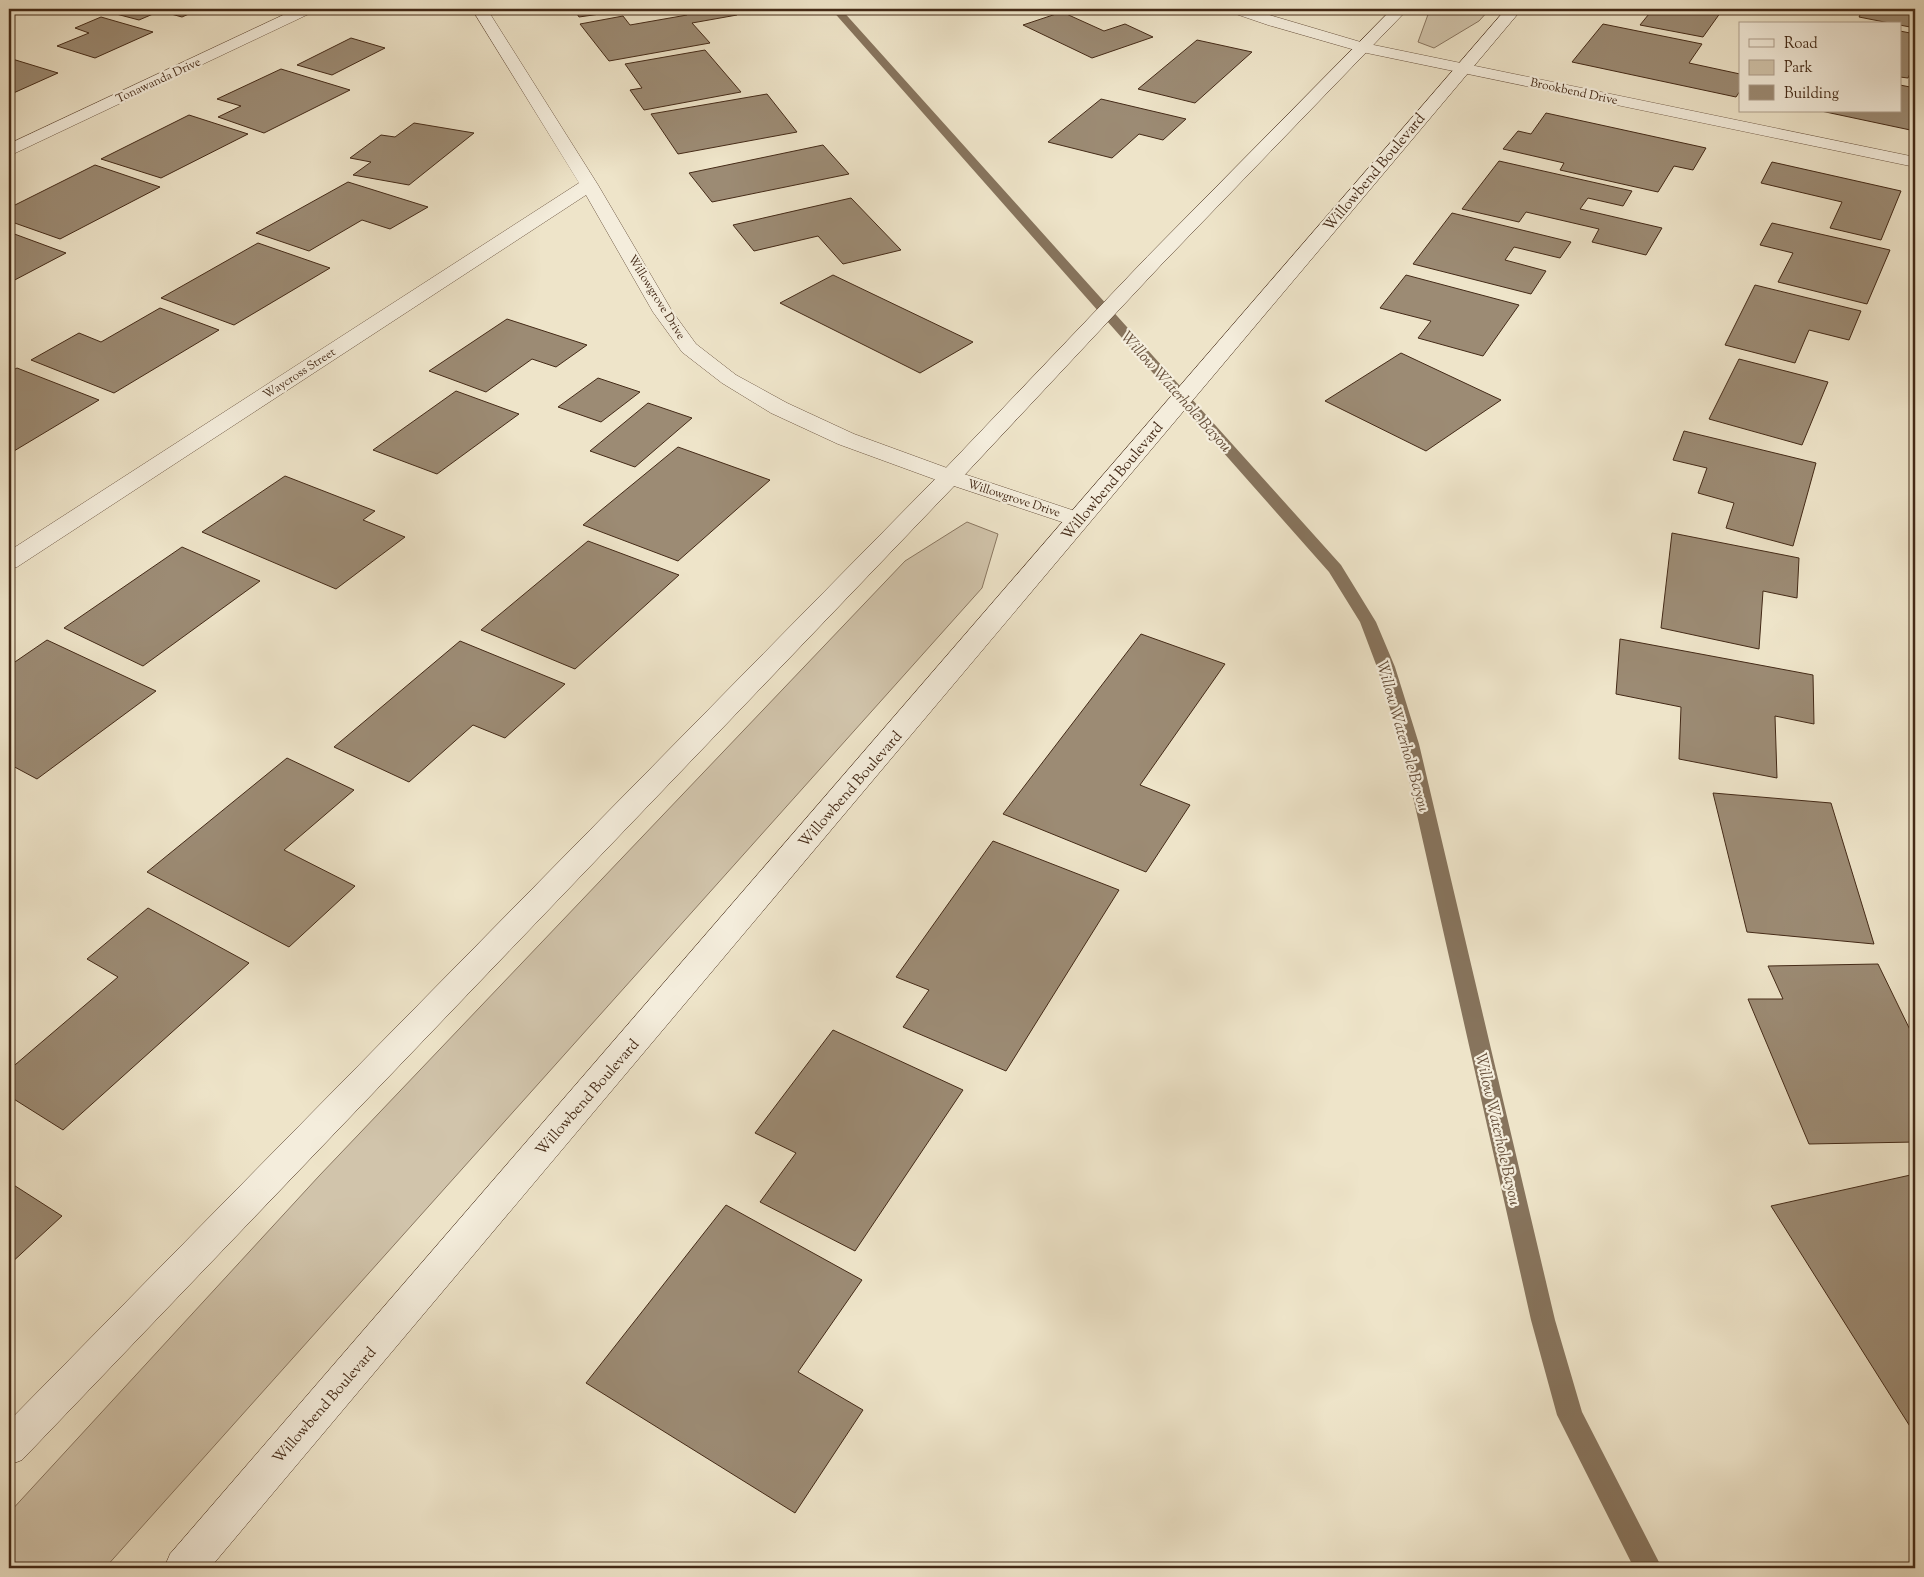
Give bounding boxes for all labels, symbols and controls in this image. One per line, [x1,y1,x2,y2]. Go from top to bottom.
legend [1739,22,1902,112]
text: Road [1784,34,1818,55]
street label: Tonawanda Drive [113,53,204,108]
text: Park [1784,58,1813,79]
street label: Brookbend Drive [1528,74,1620,110]
text: Building [1784,84,1839,105]
street label: Willowbend Boulevard [1319,109,1431,237]
street label: Willowgrove Drive [623,252,690,344]
water label: Willow Waterhole Bayou [1114,327,1236,459]
street label: Waycross Street [260,344,339,404]
street label: Willowbend Boulevard [1057,418,1169,546]
street label: Willowgrove Drive [965,475,1063,523]
water label: Willow Waterhole Bayou [1369,658,1434,815]
street label: Willowbend Boulevard [795,727,908,853]
street label: Willowbend Boulevard [532,1035,645,1161]
water label: Willow Waterhole Bayou [1468,1051,1525,1209]
street label: Willowbend Boulevard [269,1343,382,1469]

